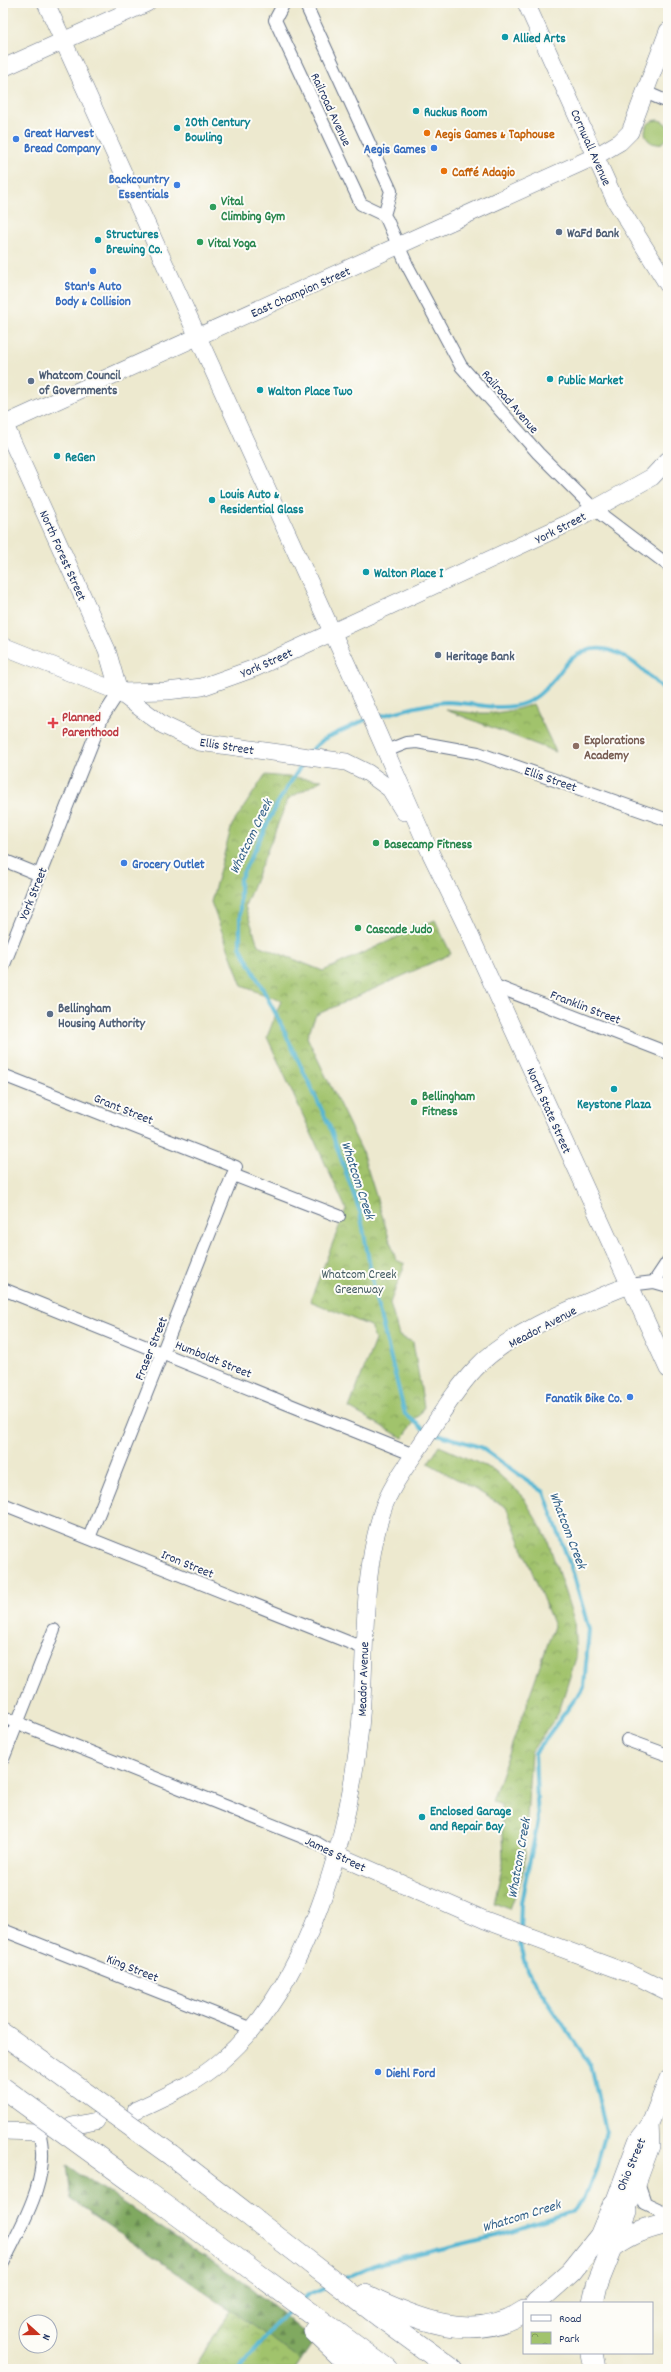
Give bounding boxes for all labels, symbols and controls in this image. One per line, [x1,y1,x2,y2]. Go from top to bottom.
place label: Allied Arts [513,30,566,49]
marker: Allied Arts [500,32,510,42]
street label: Railroad Avenue [304,70,355,150]
place label: Ruckus Room [424,104,487,123]
marker: Ruckus Room [411,106,421,116]
street label: Cornwall Avenue [564,107,615,190]
place label: 20th Century Bowling [185,114,251,148]
marker: 20th Century Bowling [172,123,182,133]
place label: Great Harvest Bread Company [24,125,101,159]
place label: Aegis Games & Taphouse [435,126,555,145]
marker: Aegis Games & Taphouse [422,128,432,138]
marker: Great Harvest Bread Company [11,134,21,144]
place label: Aegis Games [364,141,427,160]
marker: Aegis Games [429,143,439,153]
place label: Caffé Adagio [452,164,515,183]
marker: Caffé Adagio [439,166,449,176]
place label: Backcountry Essentials [109,171,170,205]
marker: Backcountry Essentials [172,180,182,190]
place label: Vital Climbing Gym [221,193,285,227]
marker: Vital Climbing Gym [208,202,218,212]
place label: WaFd Bank [567,225,620,244]
place label: Structures Brewing Co. [106,226,163,260]
marker: WaFd Bank [554,227,564,237]
marker: Structures Brewing Co. [93,235,103,245]
place label: Vital Yoga [208,235,257,254]
marker: Vital Yoga [195,237,205,247]
street label: East Champion Street [248,263,354,324]
marker: Stan's Auto Body & Collision [88,266,98,276]
place label: Stan's Auto Body & Collision [55,278,131,312]
place label: Whatcom Council of Governments [39,367,122,401]
street label: Railroad Avenue [476,367,542,439]
place label: Public Market [558,372,623,391]
marker: Public Market [545,374,555,384]
marker: Whatcom Council of Governments [26,376,36,386]
place label: Walton Place Two [268,383,353,402]
marker: Walton Place Two [255,385,265,395]
place label: ReGen [65,449,95,468]
marker: ReGen [52,451,62,461]
place label: Louis Auto & Residential Glass [220,486,304,520]
marker: Louis Auto & Residential Glass [207,495,217,505]
street label: North Forest Street [33,508,90,605]
street label: York Street [532,508,590,550]
place label: Walton Place I [374,565,444,584]
marker: Walton Place I [361,567,371,577]
street label: York Street [238,644,296,684]
place label: Heritage Bank [446,648,515,667]
marker: Heritage Bank [433,650,443,660]
place label: Planned Parenthood [62,709,119,743]
marker: Planned Parenthood [47,717,59,729]
place label: Explorations Academy [584,732,645,766]
street label: Ellis Street [198,734,255,761]
marker: Explorations Academy [571,741,581,751]
street label: Ellis Street [521,763,579,798]
water label: Whatcom Creek [225,795,279,878]
place label: Basecamp Fitness [384,836,473,855]
marker: Basecamp Fitness [371,838,381,848]
place label: Grocery Outlet [132,856,205,875]
marker: Grocery Outlet [119,858,129,868]
street label: York Street [15,865,54,923]
place label: Cascade Judo [366,921,433,940]
marker: Cascade Judo [353,923,363,933]
street label: Franklin Street [547,986,623,1031]
place label: Bellingham Housing Authority [58,1000,146,1034]
marker: Bellingham Housing Authority [45,1009,55,1019]
street label: North State Street [520,1065,575,1157]
marker: Keystone Plaza [609,1084,619,1094]
place label: Bellingham Fitness [422,1088,475,1122]
street label: Grant Street [90,1090,156,1131]
place label: Keystone Plaza [577,1096,652,1115]
marker: Bellingham Fitness [409,1097,419,1107]
water label: Whatcom Creek [335,1139,380,1223]
park label: Whatcom Creek Greenway [321,1266,397,1300]
street label: Meador Avenue [506,1302,581,1354]
street label: Fraser Street [131,1314,174,1384]
street label: Humboldt Street [172,1336,254,1384]
place label: Fanatik Bike Co. [546,1390,622,1409]
marker: Fanatik Bike Co. [625,1392,635,1402]
water label: Whatcom Creek [543,1489,591,1573]
street label: Iron Street [158,1546,216,1585]
street label: Meador Avenue [354,1641,375,1717]
place label: Enclosed Garage and Repair Bay [430,1803,512,1837]
marker: Enclosed Garage and Repair Bay [417,1812,427,1822]
water label: Whatcom Creek [503,1815,537,1900]
street label: James Street [301,1832,369,1878]
street label: King Street [103,1950,161,1988]
place label: Diehl Ford [386,2065,435,2084]
marker: Diehl Ford [373,2067,383,2077]
street label: Ohio Street [613,2135,652,2195]
water label: Whatcom Creek [480,2195,564,2238]
legend [523,2302,653,2354]
text: Road [559,2311,581,2328]
north arrow [18,2314,58,2354]
text: N [37,2331,54,2343]
text: Park [559,2331,580,2348]

